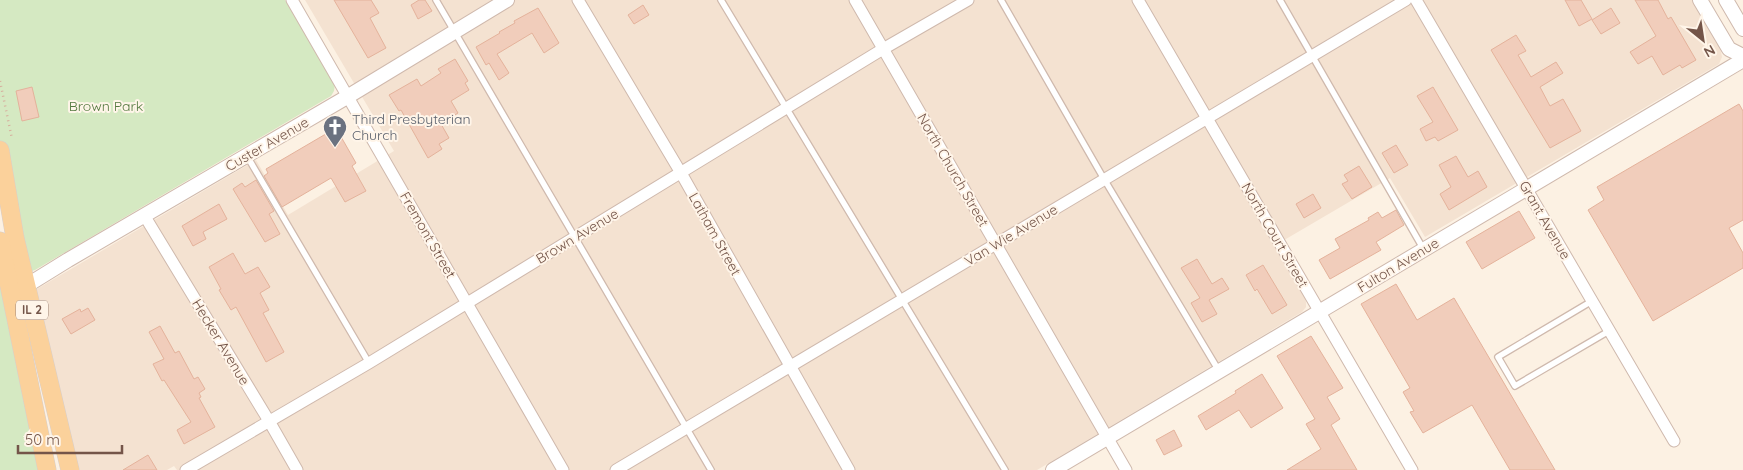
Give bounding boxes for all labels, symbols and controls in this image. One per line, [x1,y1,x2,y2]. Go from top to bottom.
north arrow [1678,15,1728,65]
text: N [1701,41,1718,62]
park label: Brown Park [69,97,143,115]
place label: Third Presbyterian Church [352,110,471,144]
street label: North Church Street [913,110,993,230]
street label: Custer Avenue [222,113,312,175]
church icon: Third Presbyterian Church [322,114,348,148]
street label: Grant Avenue [1515,177,1575,263]
street label: North Court Street [1238,179,1313,291]
street label: Fremont Street [396,189,460,282]
street label: Latham Street [685,189,745,279]
street label: Van Wie Avenue [961,200,1061,270]
street label: Brown Avenue [533,204,622,268]
street label: Fulton Avenue [1354,234,1442,296]
street label: Hecker Avenue [188,296,254,388]
road number: IL 2 [16,300,48,320]
scale bar [18,422,121,454]
text: 50 m [25,430,60,449]

